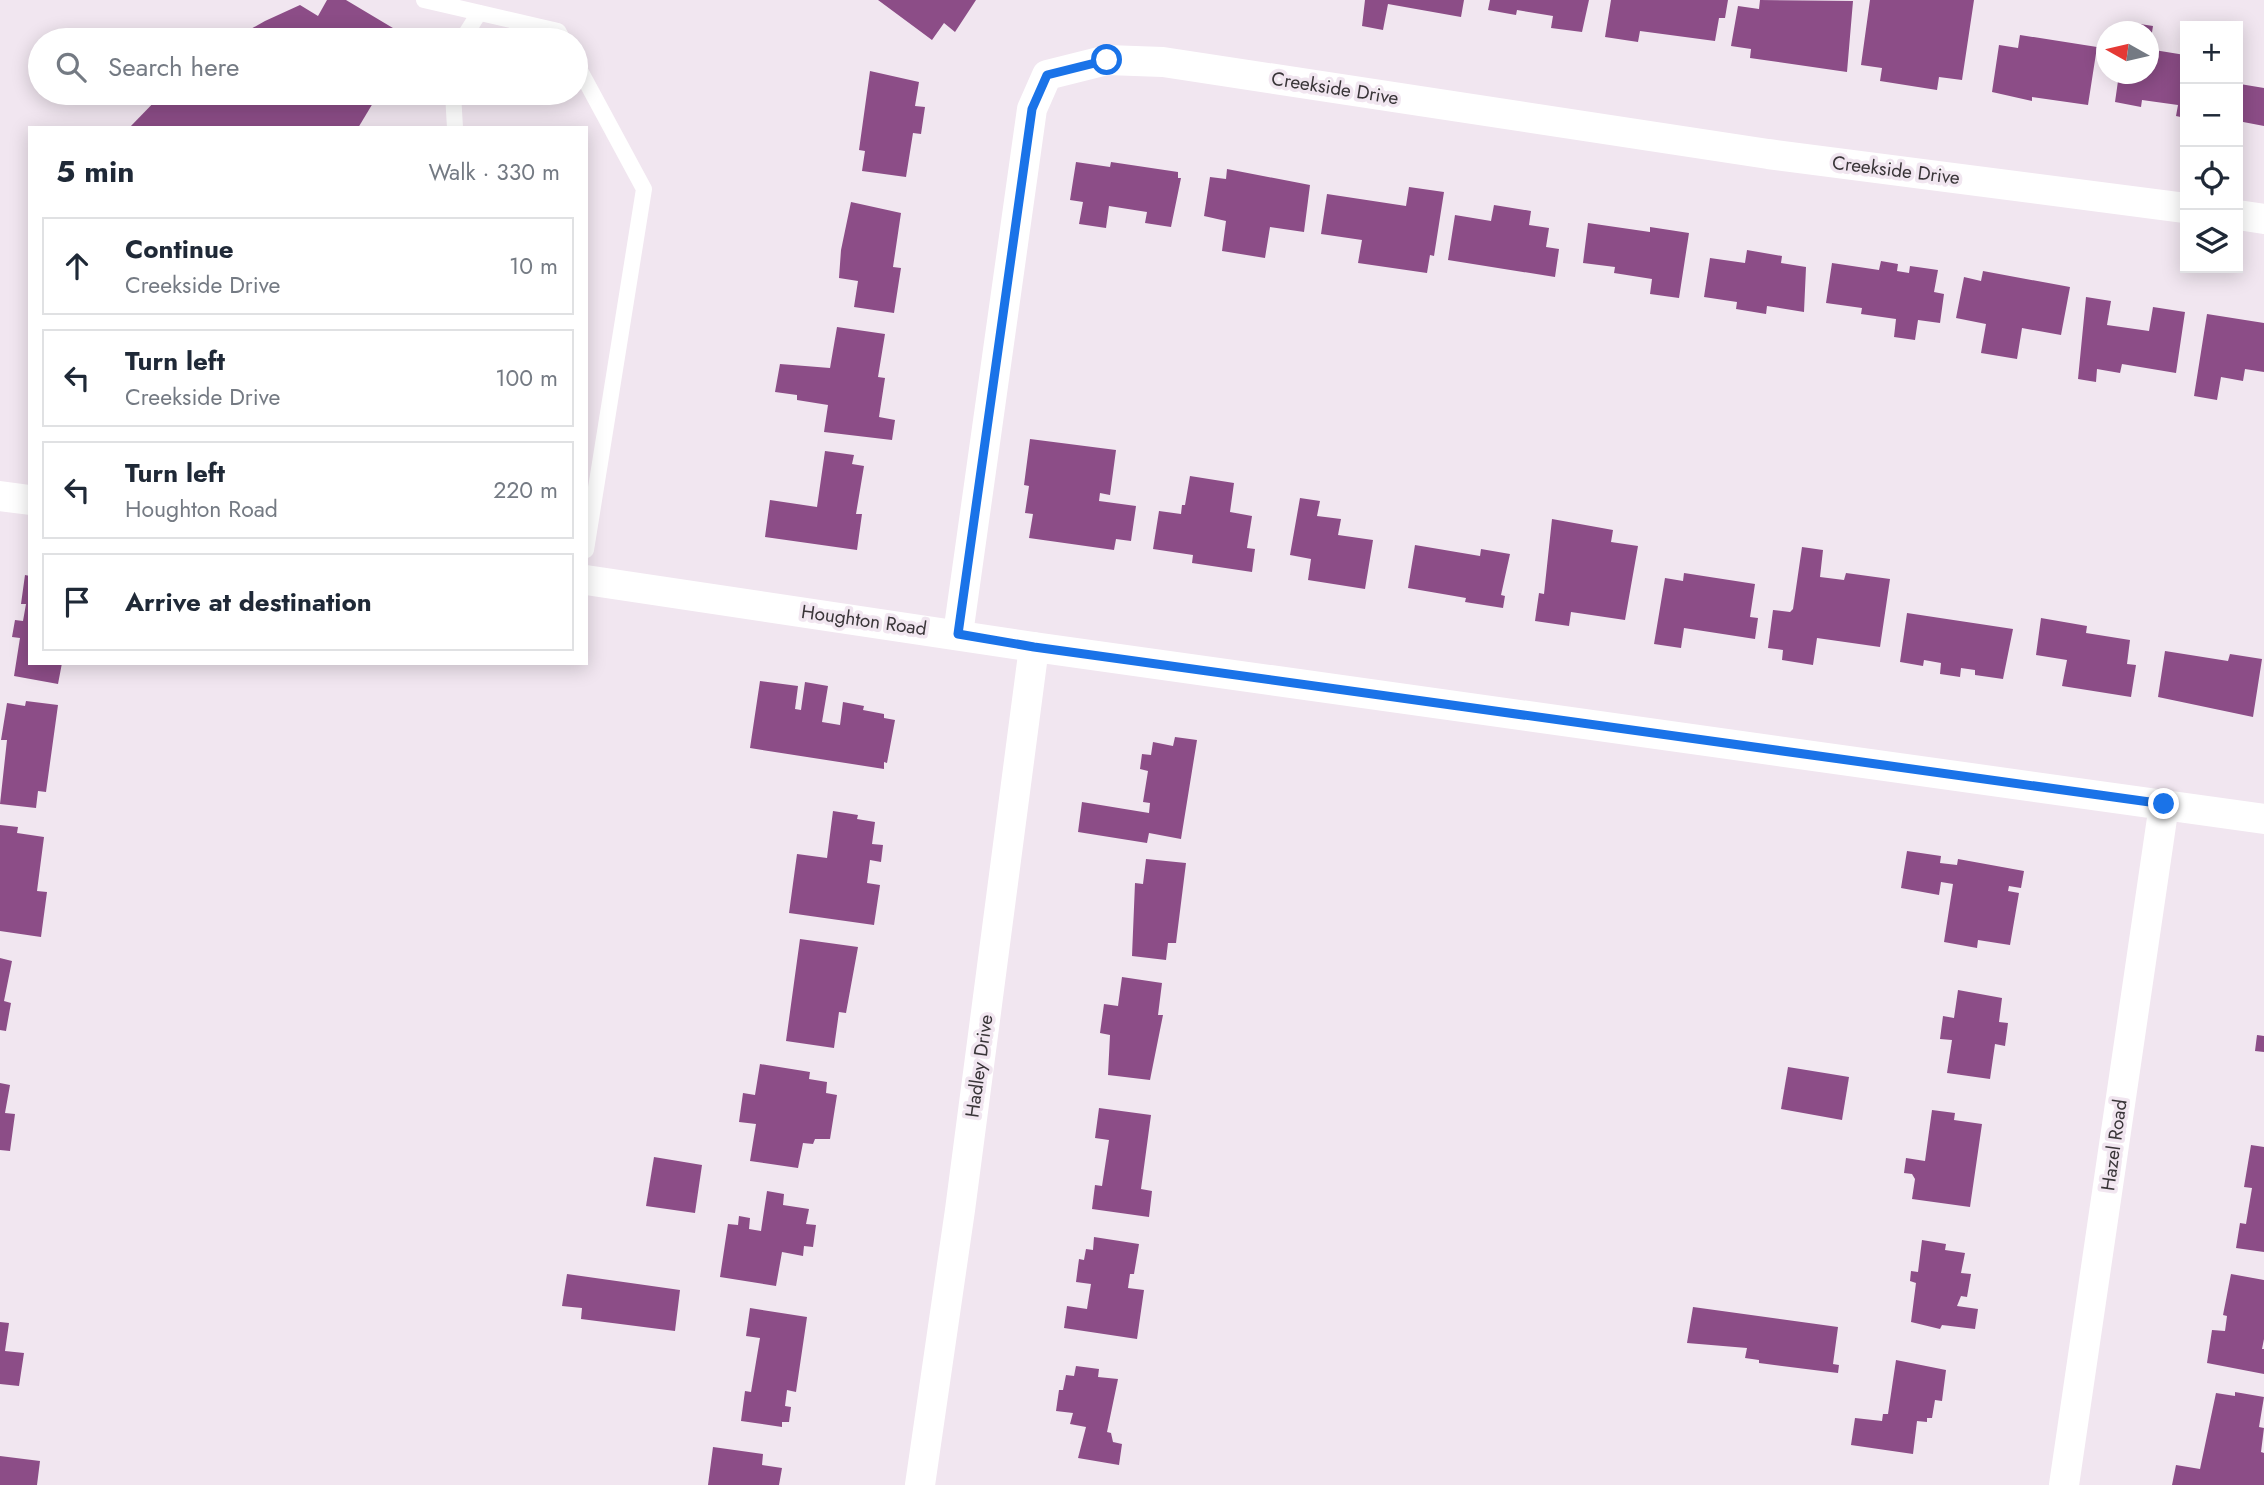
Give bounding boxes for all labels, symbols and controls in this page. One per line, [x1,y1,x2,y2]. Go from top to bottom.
north arrow [2096,21,2159,84]
map controls [2180,21,2243,273]
button: + [2180,21,2243,84]
search box [28,28,588,105]
route start [1091,44,1122,75]
icon: search [52,48,90,86]
text: Search here [108,48,240,86]
street label: Creekside Drive [1270,65,1401,111]
button: − [2180,84,2243,147]
button: locate [2180,147,2243,210]
street label: Creekside Drive [1831,149,1962,191]
text: 5 min [56,150,134,193]
text: Walk · 330 m [429,155,560,189]
button: layers [2180,210,2243,273]
text: Continue [125,230,234,268]
icon: ahead [58,247,96,285]
text: 10 m [509,249,558,283]
text: Creekside Drive [125,268,280,302]
text: Turn left [125,342,225,380]
icon: left [58,359,96,397]
text: 100 m [495,361,558,395]
text: Creekside Drive [125,380,280,414]
text: Turn left [125,454,225,492]
icon: left [58,471,96,509]
text: 220 m [493,473,558,507]
text: Houghton Road [125,492,278,526]
icon: arrive [58,583,96,621]
text: Arrive at destination [125,583,372,621]
street label: Houghton Road [800,598,928,642]
route end [2148,788,2179,819]
street label: Hadley Drive [958,1013,1000,1119]
street label: Hazel Road [2094,1098,2134,1192]

